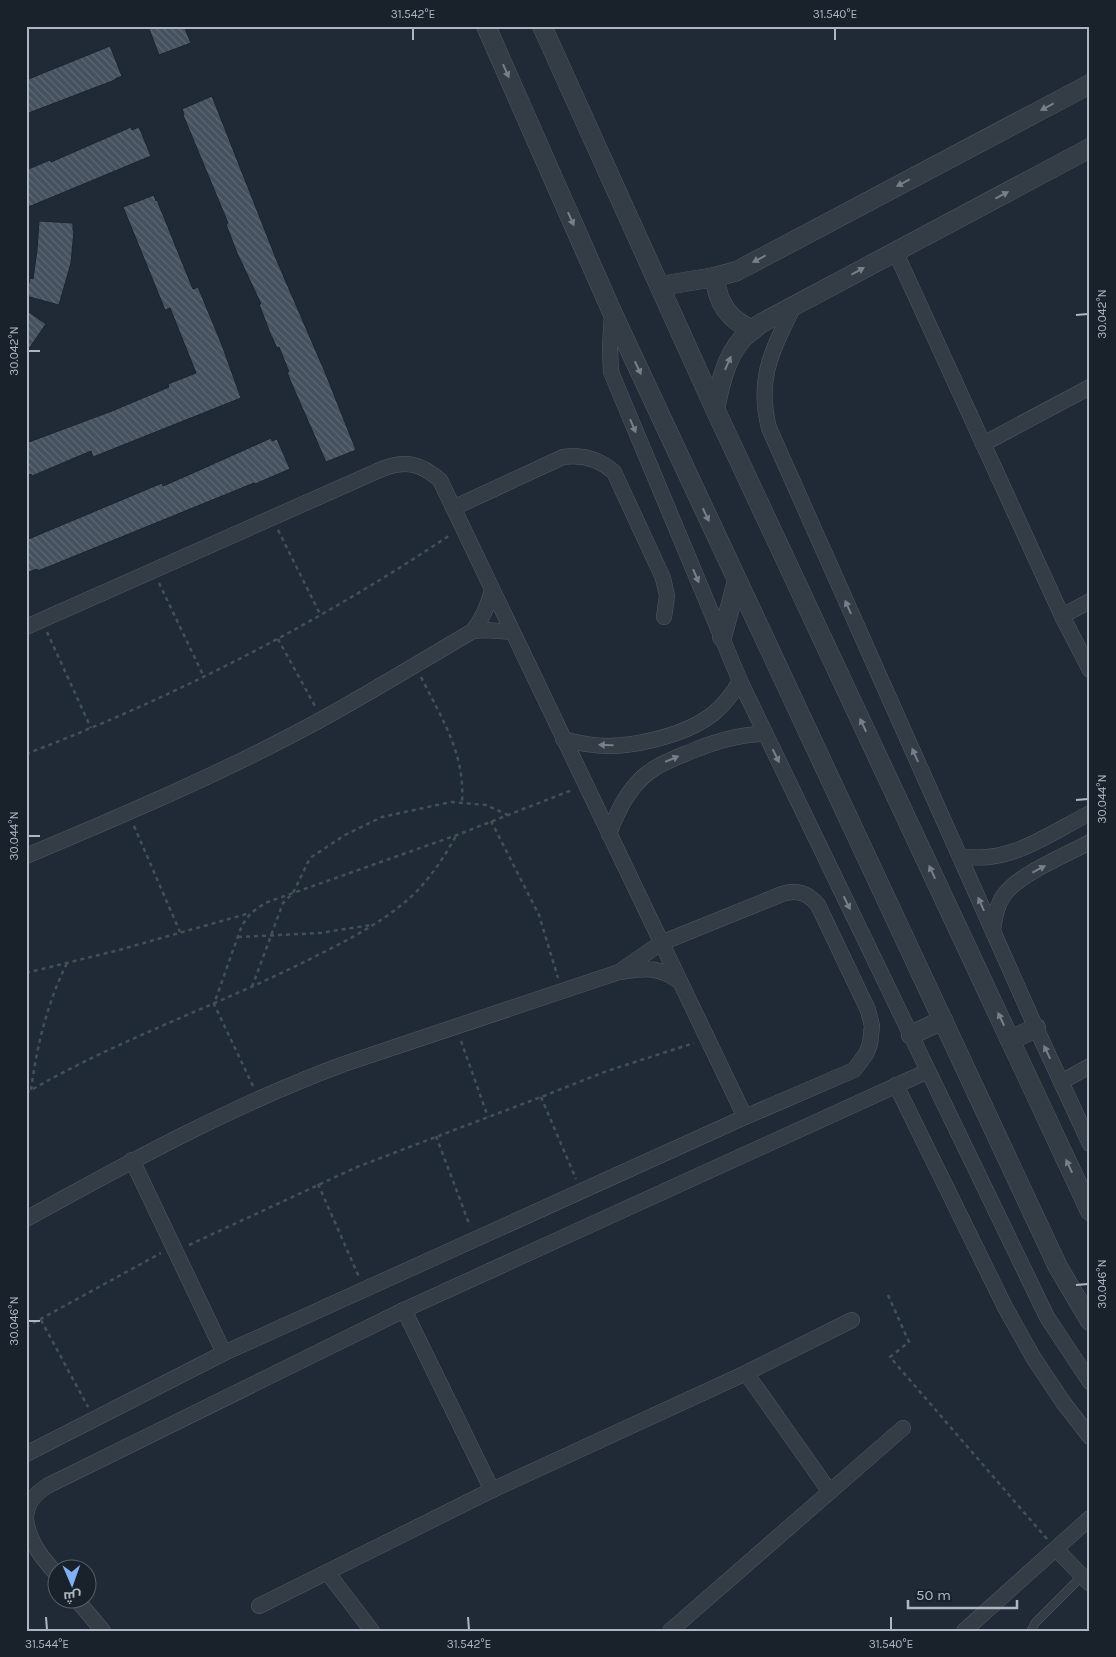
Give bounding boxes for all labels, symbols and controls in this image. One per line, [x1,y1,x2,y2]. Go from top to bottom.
text: 31.542°E [391,7,435,21]
text: 31.540°E [813,7,857,21]
one-way arrow [502,64,510,78]
one-way arrow [1039,103,1054,111]
one-way arrow [896,179,910,187]
one-way arrow [995,190,1008,199]
one-way arrow [568,212,576,226]
one-way arrow [752,255,767,263]
one-way arrow [851,267,866,275]
text: 30.042°N [1095,289,1109,339]
text: 30.042°N [7,326,21,376]
one-way arrow [725,356,733,370]
one-way arrow [634,361,642,375]
one-way arrow [630,419,638,433]
one-way arrow [703,508,711,522]
one-way arrow [692,569,700,584]
one-way arrow [844,600,852,614]
one-way arrow [859,718,867,732]
one-way arrow [598,741,614,749]
one-way arrow [910,748,918,762]
one-way arrow [772,749,780,763]
one-way arrow [665,755,679,763]
text: 30.044°N [1095,774,1109,824]
text: 30.044°N [7,811,21,861]
one-way arrow [928,865,936,879]
one-way arrow [1032,865,1047,873]
one-way arrow [842,895,851,910]
one-way arrow [976,897,984,911]
one-way arrow [996,1012,1004,1026]
one-way arrow [1043,1045,1051,1059]
one-way arrow [1065,1159,1074,1174]
text: 30.046°N [1095,1259,1109,1309]
text: 30.046°N [7,1296,21,1346]
north arrow [48,1560,98,1610]
scale bar [908,1577,1017,1609]
text: 50 m [916,1586,951,1604]
text: ش [63,1588,82,1605]
text: 31.544°E [25,1637,69,1651]
text: 31.542°E [447,1637,491,1651]
text: 31.540°E [869,1637,913,1651]

